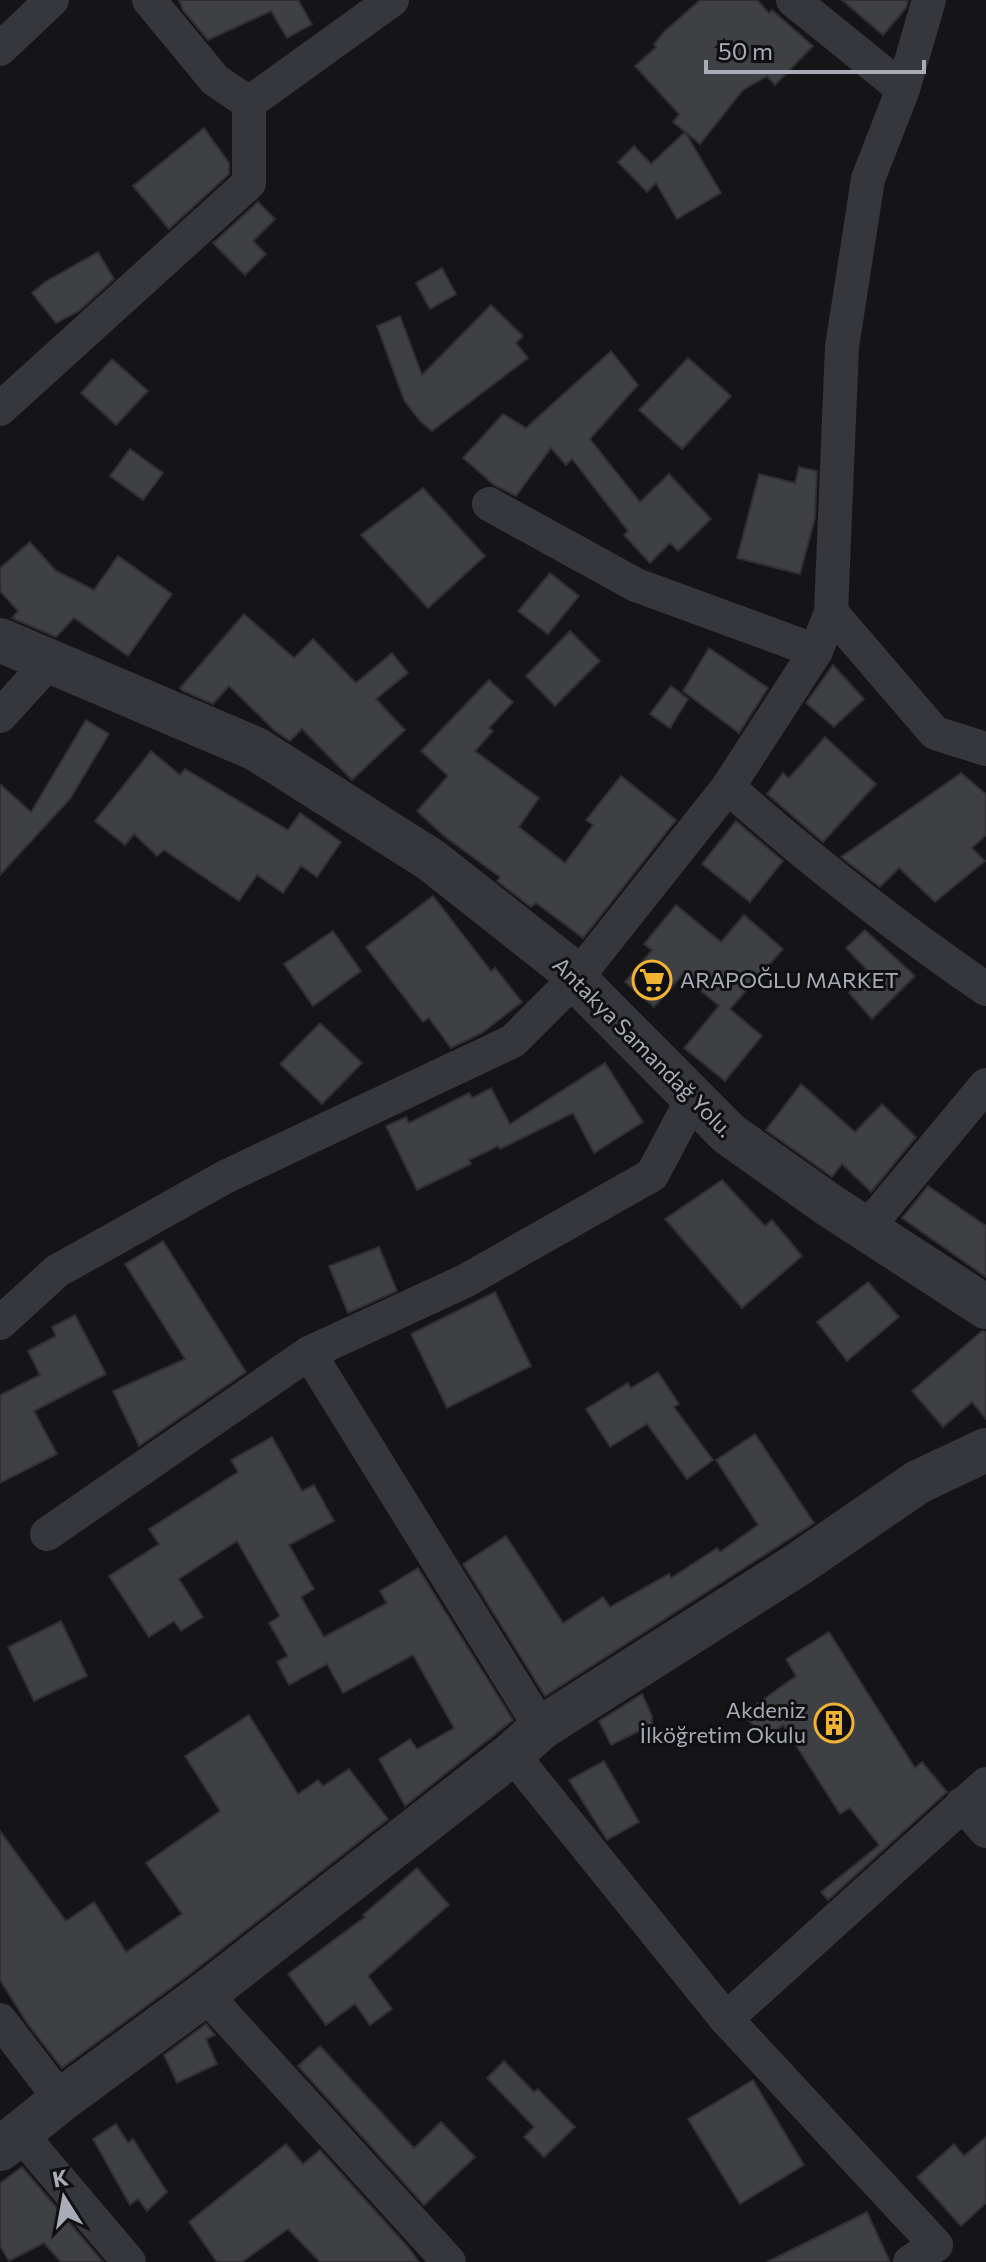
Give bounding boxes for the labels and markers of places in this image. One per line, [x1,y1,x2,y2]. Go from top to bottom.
supermarket icon: ARAPOĞLU MARKET [631,959,673,1001]
place label: ARAPOĞLU MARKET [680,966,899,993]
place label: Akdeniz İlköğretim Okulu [640,1696,806,1748]
building icon: Akdeniz İlköğretim Okulu [813,1702,855,1744]

